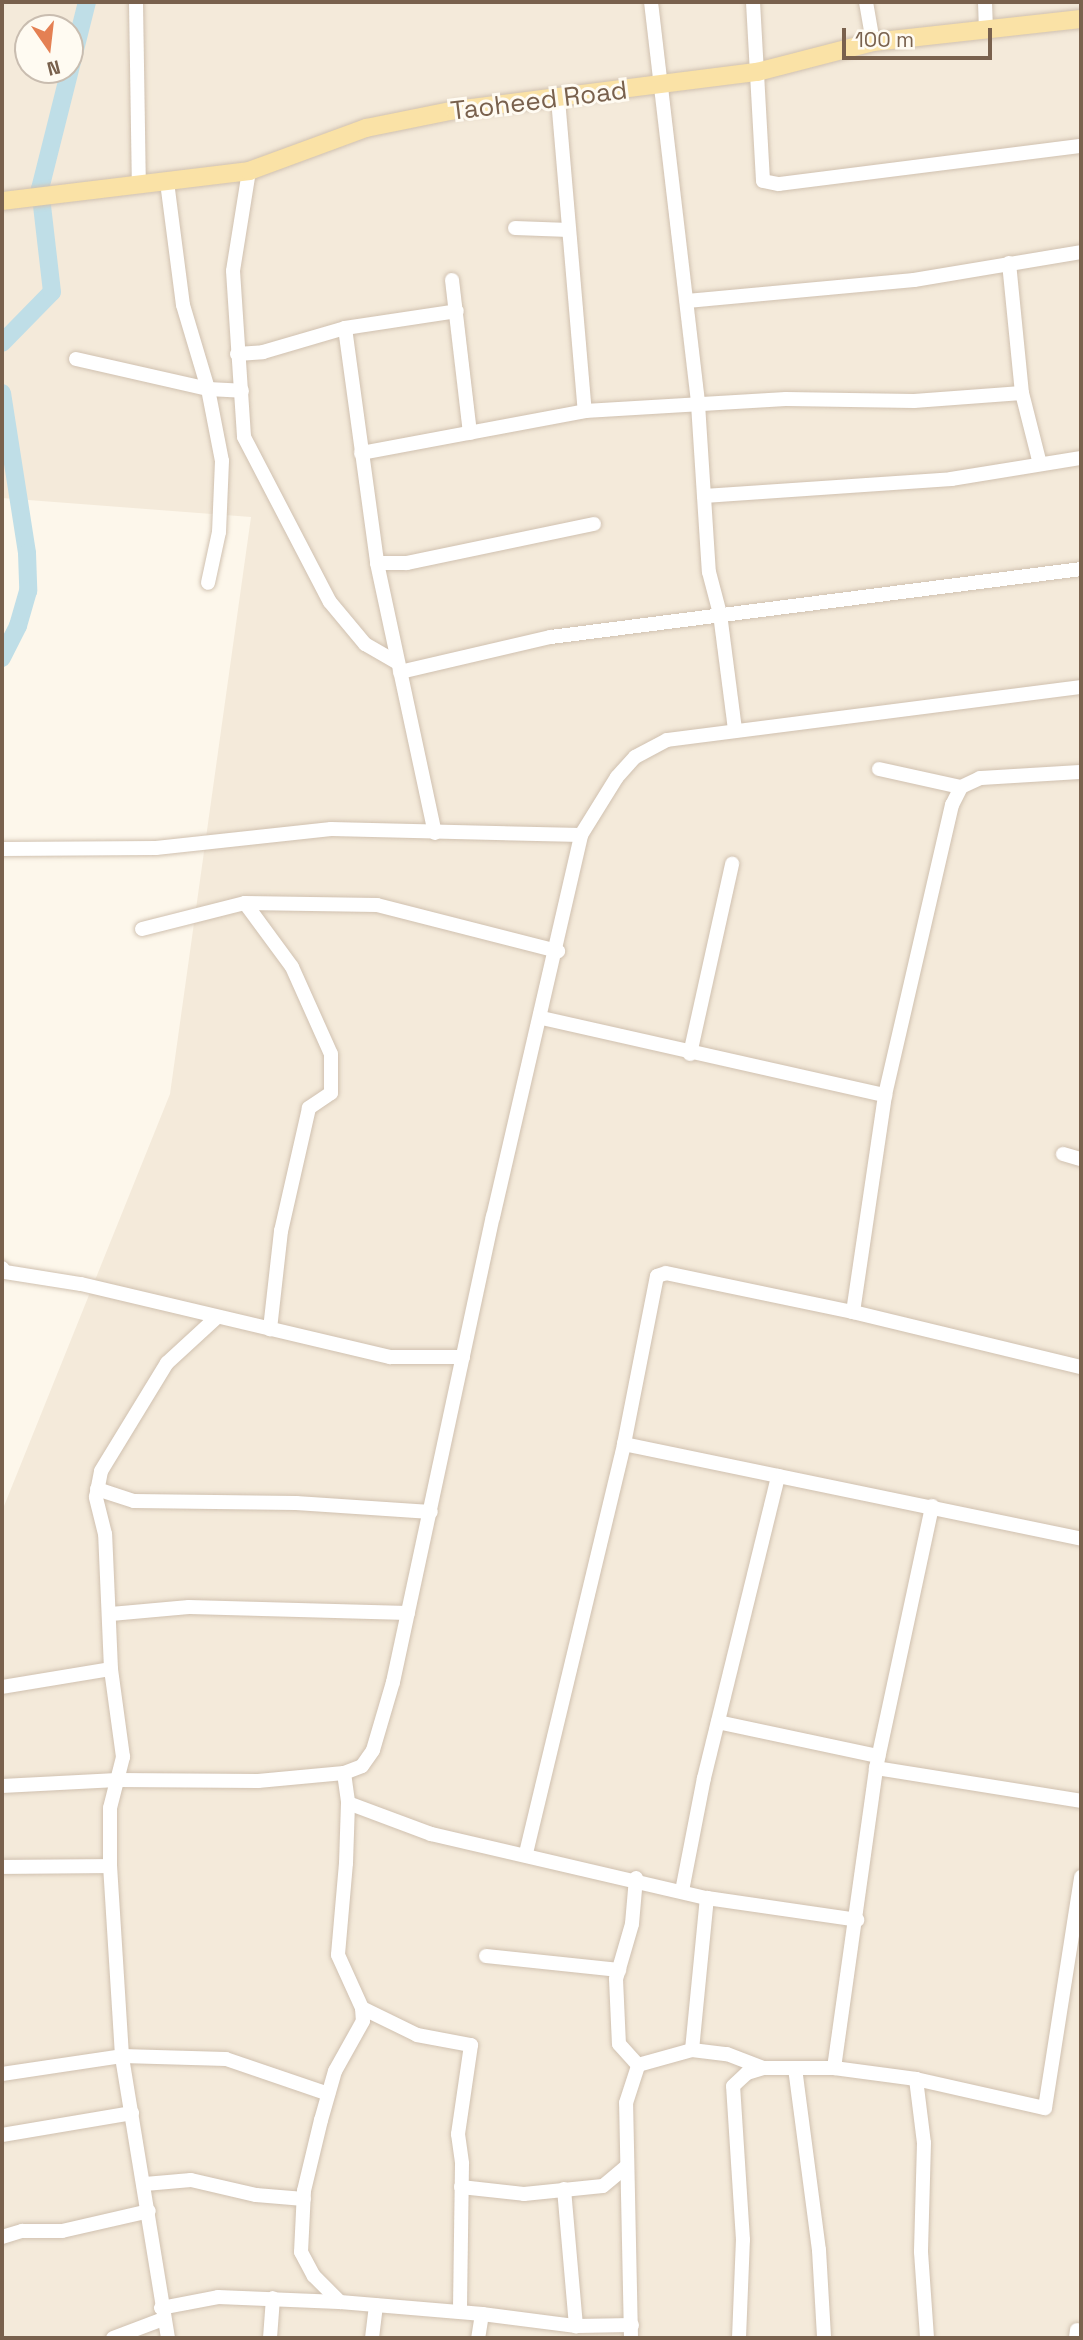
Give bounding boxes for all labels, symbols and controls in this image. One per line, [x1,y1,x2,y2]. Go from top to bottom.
north arrow [14,14,84,84]
scale bar [845,14,996,58]
text: 100 m [855,26,914,53]
text: N [45,54,63,82]
street label: Taoheed Road [449,75,629,127]

